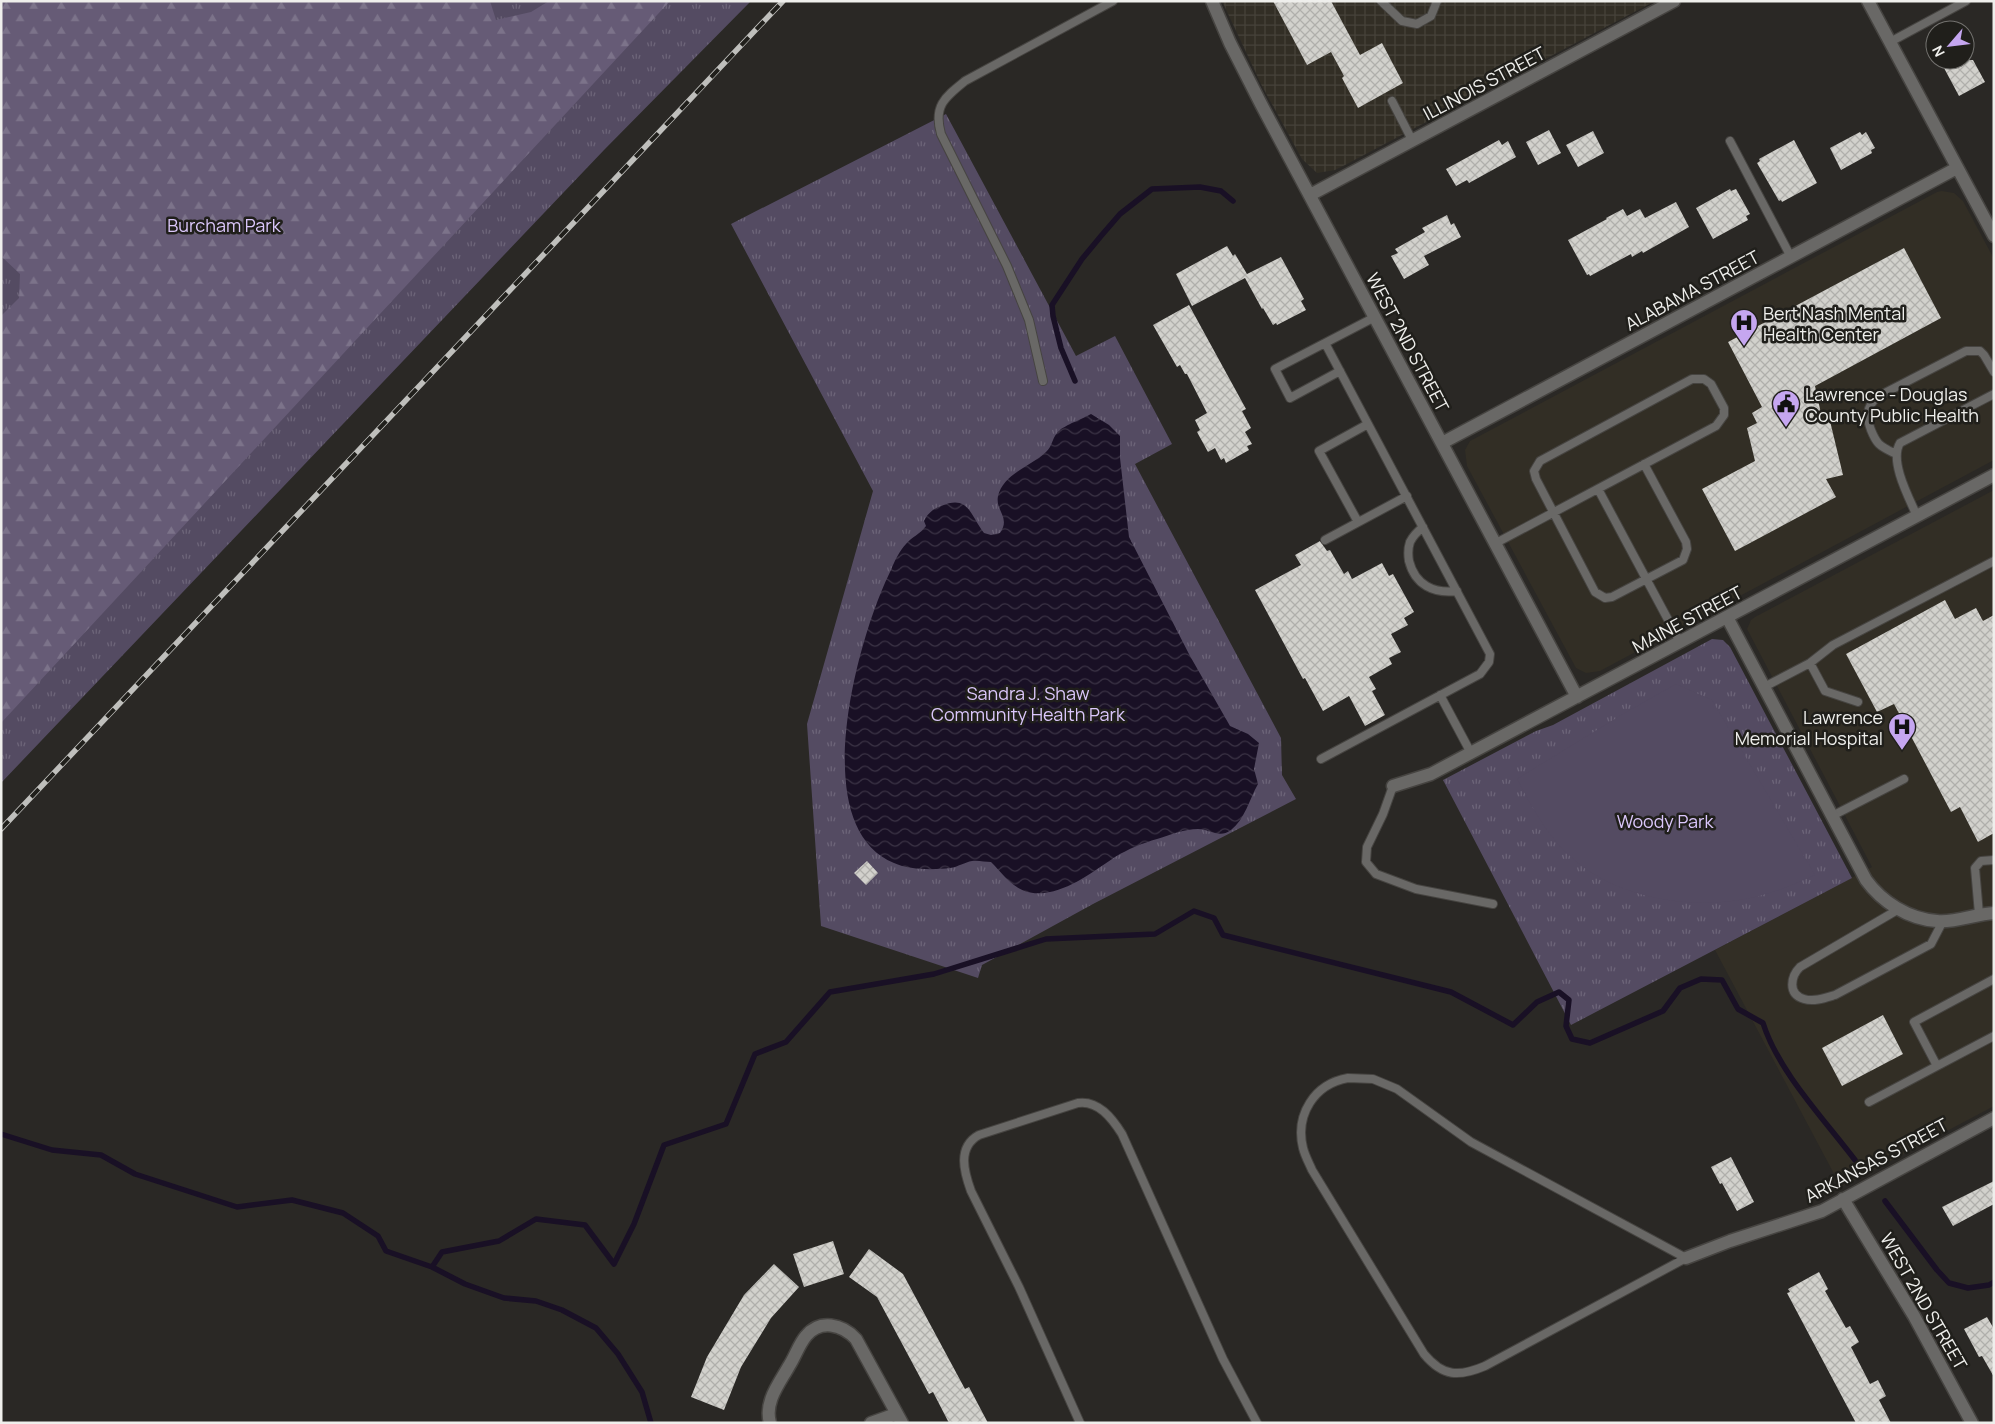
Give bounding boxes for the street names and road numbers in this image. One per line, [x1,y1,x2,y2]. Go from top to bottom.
street label: ILLINOIS STREET [1419,40,1550,125]
street label: ALABAMA STREET [1621,244,1764,336]
street label: WEST 2ND STREET [1361,268,1455,416]
street label: MAINE STREET [1628,580,1746,658]
street label: ARKANSAS STREET [1800,1112,1952,1208]
street label: WEST 2ND STREET [1875,1228,1973,1374]

